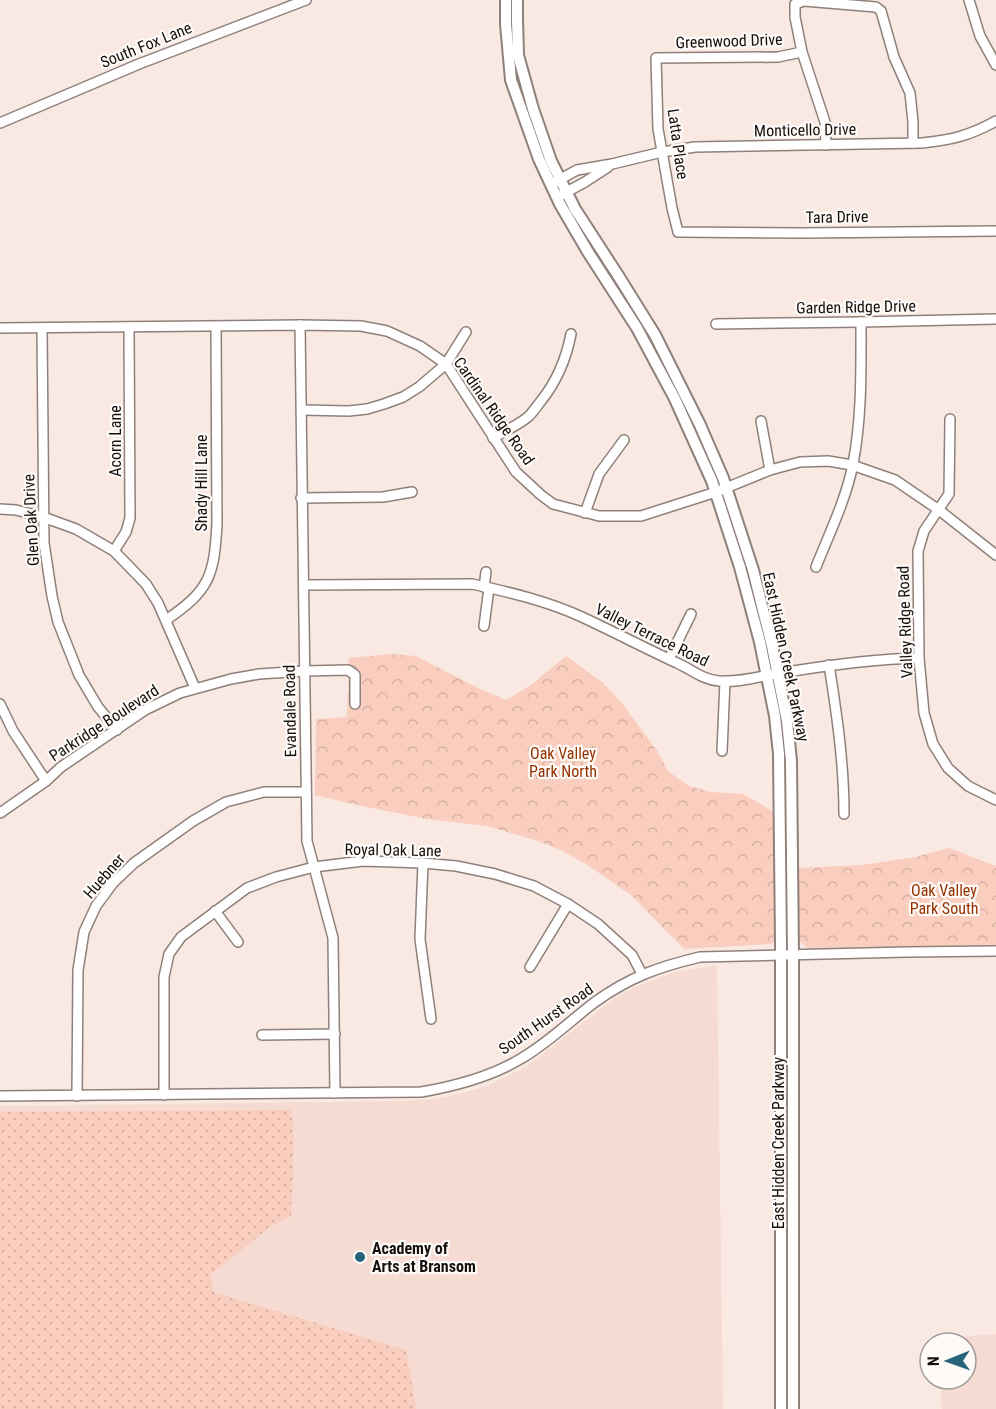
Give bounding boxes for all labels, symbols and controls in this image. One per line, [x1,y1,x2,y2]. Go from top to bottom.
street label: South Fox Lane [98,18,194,72]
street label: Greenwood Drive [675,30,783,52]
street label: Latta Place [664,107,692,181]
street label: Monticello Drive [754,120,856,140]
street label: Tara Drive [805,207,869,227]
street label: Garden Ridge Drive [796,296,916,318]
street label: Cardinal Ridge Road [450,353,538,469]
street label: Acorn Lane [106,405,125,477]
street label: Shady Hill Lane [192,434,211,532]
street label: Glen Oak Drive [19,473,43,567]
street label: Valley Ridge Road [894,565,916,679]
street label: East Hidden Creek Parkway [759,571,813,744]
street label: Valley Terrace Road [592,599,712,671]
street label: Evandale Road [280,665,300,757]
street label: Parkridge Boulevard [46,681,162,765]
park label: Oak Valley Park North [529,744,597,781]
street label: Royal Oak Lane [345,840,441,860]
street label: Huebner [79,850,129,902]
park label: Oak Valley Park South [910,881,978,918]
street label: South Hurst Road [495,980,597,1058]
street label: East Hidden Creek Parkway [769,1056,788,1229]
place label: Academy of Arts at Bransom [372,1239,476,1276]
marker: Academy of Arts at Bransom [353,1250,367,1264]
north arrow [918,1331,978,1391]
text: N [924,1356,943,1366]

